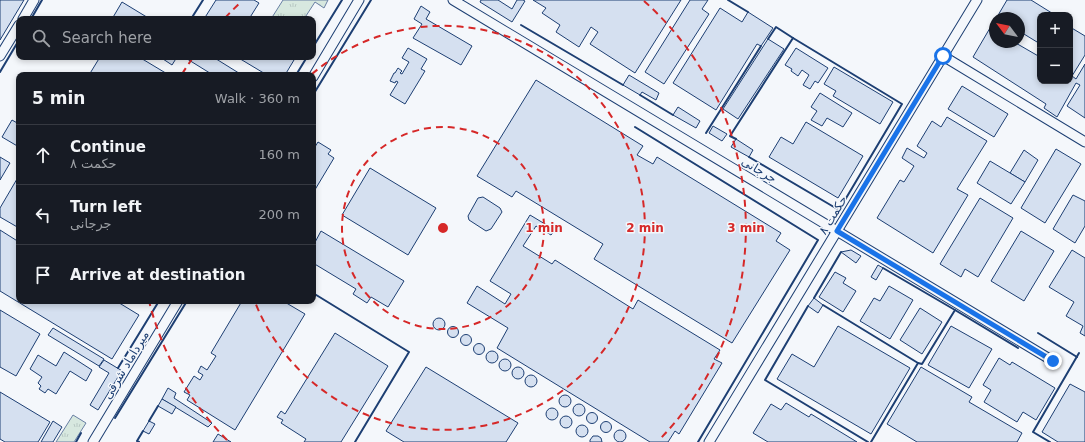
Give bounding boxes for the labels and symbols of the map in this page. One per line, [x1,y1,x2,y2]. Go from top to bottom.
north arrow [989,12,1025,48]
route start [934,47,952,65]
street label: جرجانی [738,154,779,187]
street label: حکمت ۸ [816,193,850,237]
centre of rings [436,221,450,235]
text: 1 min [525,221,563,235]
text: 2 min [626,221,664,235]
text: 3 min [727,221,765,235]
street label: میرداماد شرقی [100,328,153,402]
route end [1044,352,1062,370]

